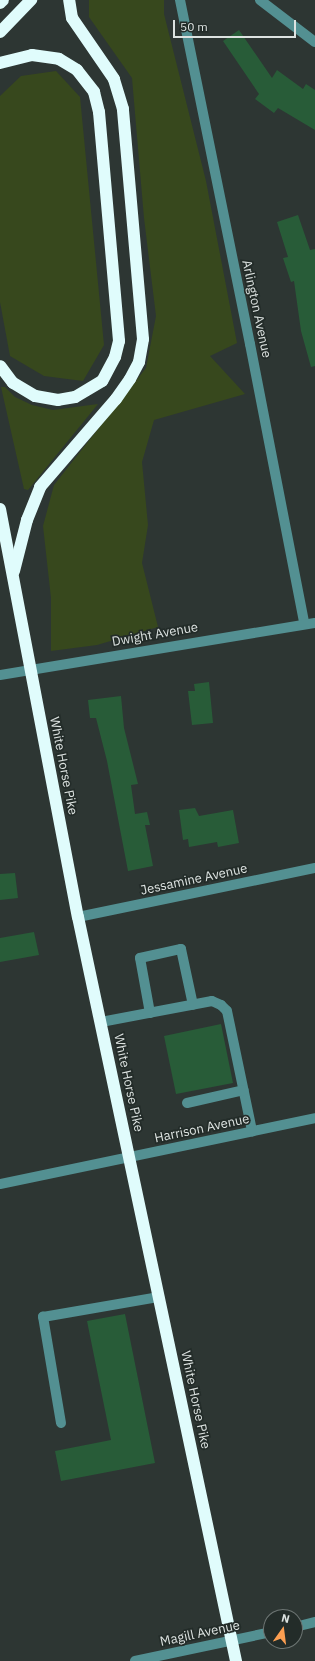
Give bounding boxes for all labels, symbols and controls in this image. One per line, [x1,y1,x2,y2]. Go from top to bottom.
scale bar [175,12,298,38]
text: 50 m [180,19,208,34]
street label: Arlington Avenue [238,259,274,359]
street label: Dwight Avenue [111,620,199,650]
street label: White Horse Pike [46,716,80,816]
street label: Jessamine Avenue [139,861,249,899]
street label: White Horse Pike [110,1033,146,1133]
street label: Harrison Avenue [153,1111,251,1147]
street label: White Horse Pike [177,1350,213,1450]
north arrow [263,1609,303,1649]
text: N [280,1611,291,1626]
street label: Magill Avenue [159,1618,241,1650]

